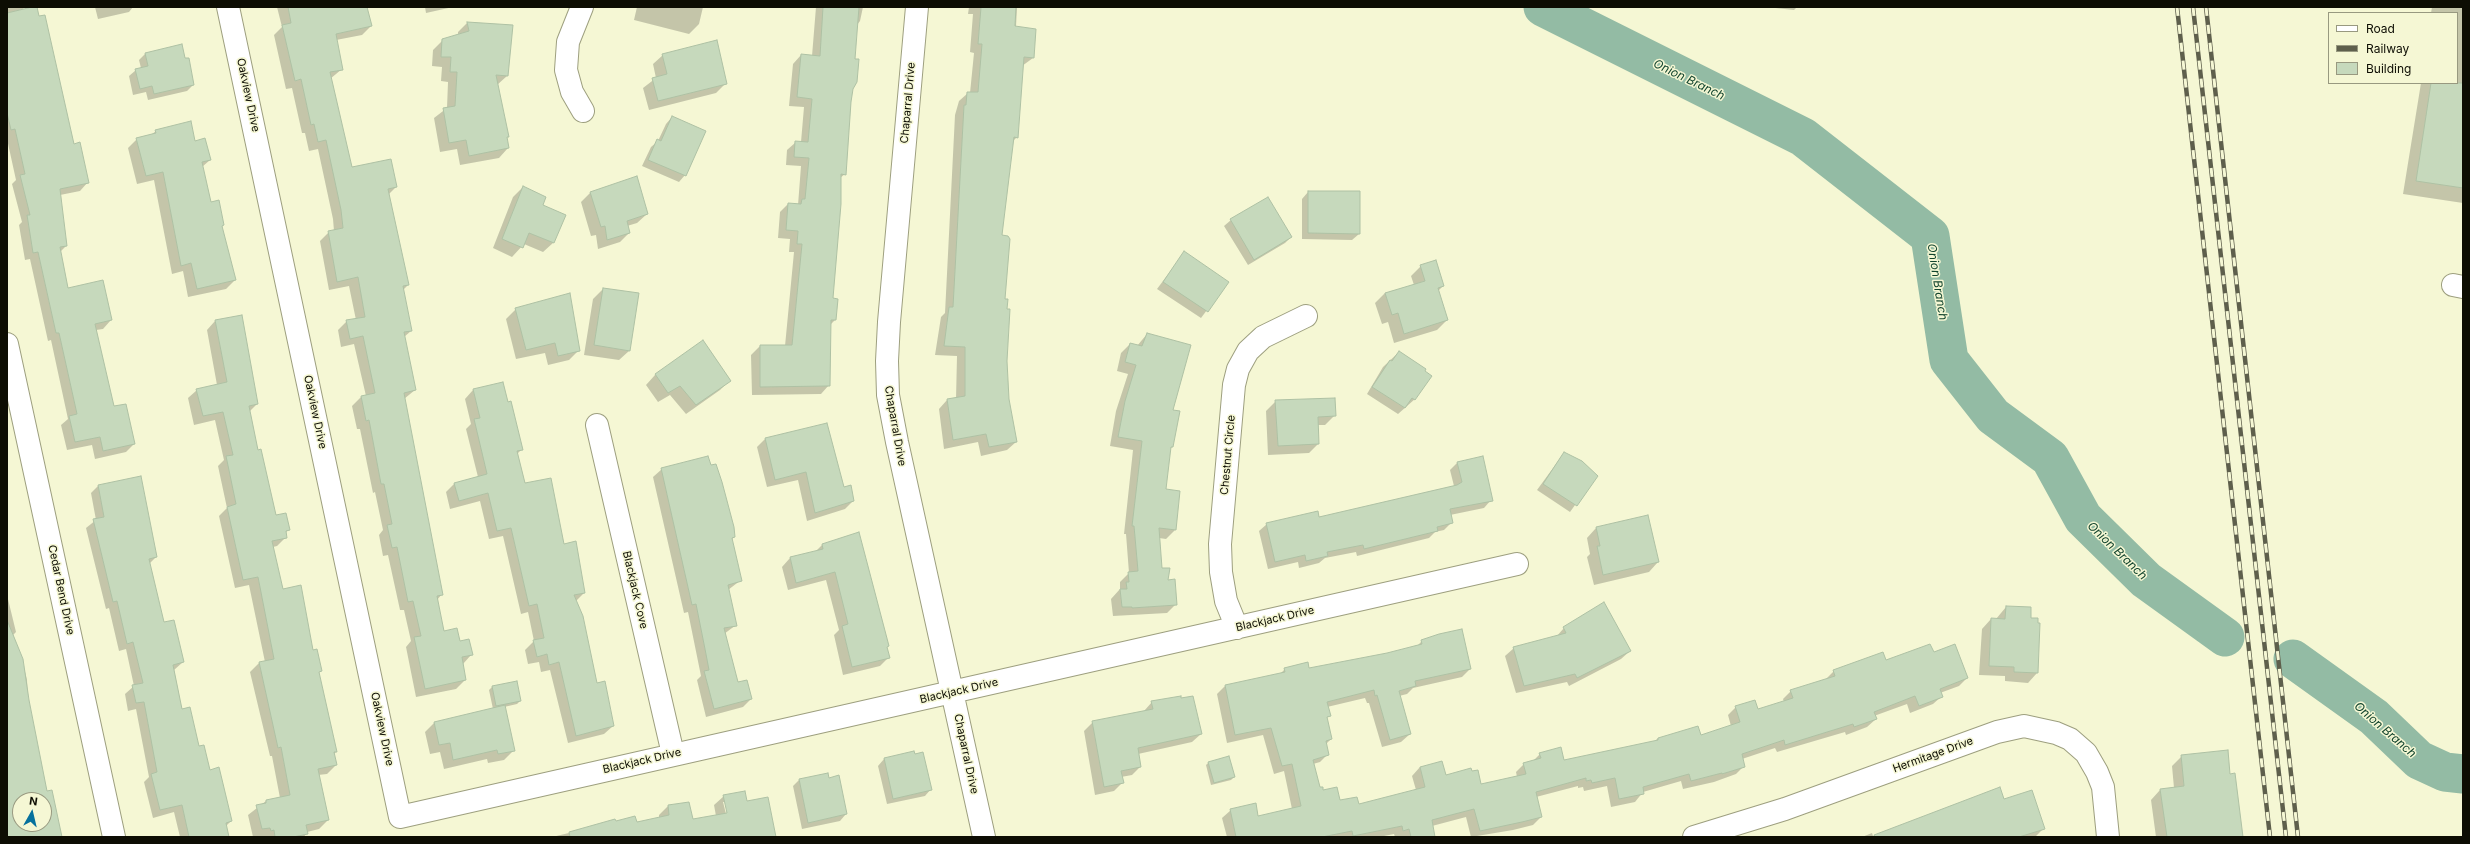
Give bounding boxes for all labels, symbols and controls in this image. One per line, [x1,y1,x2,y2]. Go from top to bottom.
legend [2328,12,2458,84]
text: Road [2366,21,2395,36]
text: Railway [2366,41,2409,56]
street label: Oakview Drive [234,57,262,133]
water label: Onion Branch [1651,57,1727,103]
text: Building [2366,61,2411,76]
street label: Chaparral Drive [898,62,918,144]
water label: Onion Branch [1924,243,1950,321]
street label: Oakview Drive [301,374,329,450]
street label: Chaparral Drive [881,385,909,467]
street label: Chestnut Circle [1218,415,1238,495]
water label: Onion Branch [2084,519,2150,583]
street label: Cedar Bend Drive [45,544,77,636]
street label: Blackjack Cove [620,550,650,630]
street label: Blackjack Drive [1235,604,1315,634]
street label: Blackjack Drive [919,676,999,706]
street label: Oakview Drive [368,691,396,767]
water label: Onion Branch [2351,699,2419,761]
street label: Chaparral Drive [951,713,981,795]
street label: Hermitage Drive [1891,734,1975,776]
street label: Blackjack Drive [602,746,682,776]
north arrow [12,792,52,832]
text: N [28,794,39,809]

